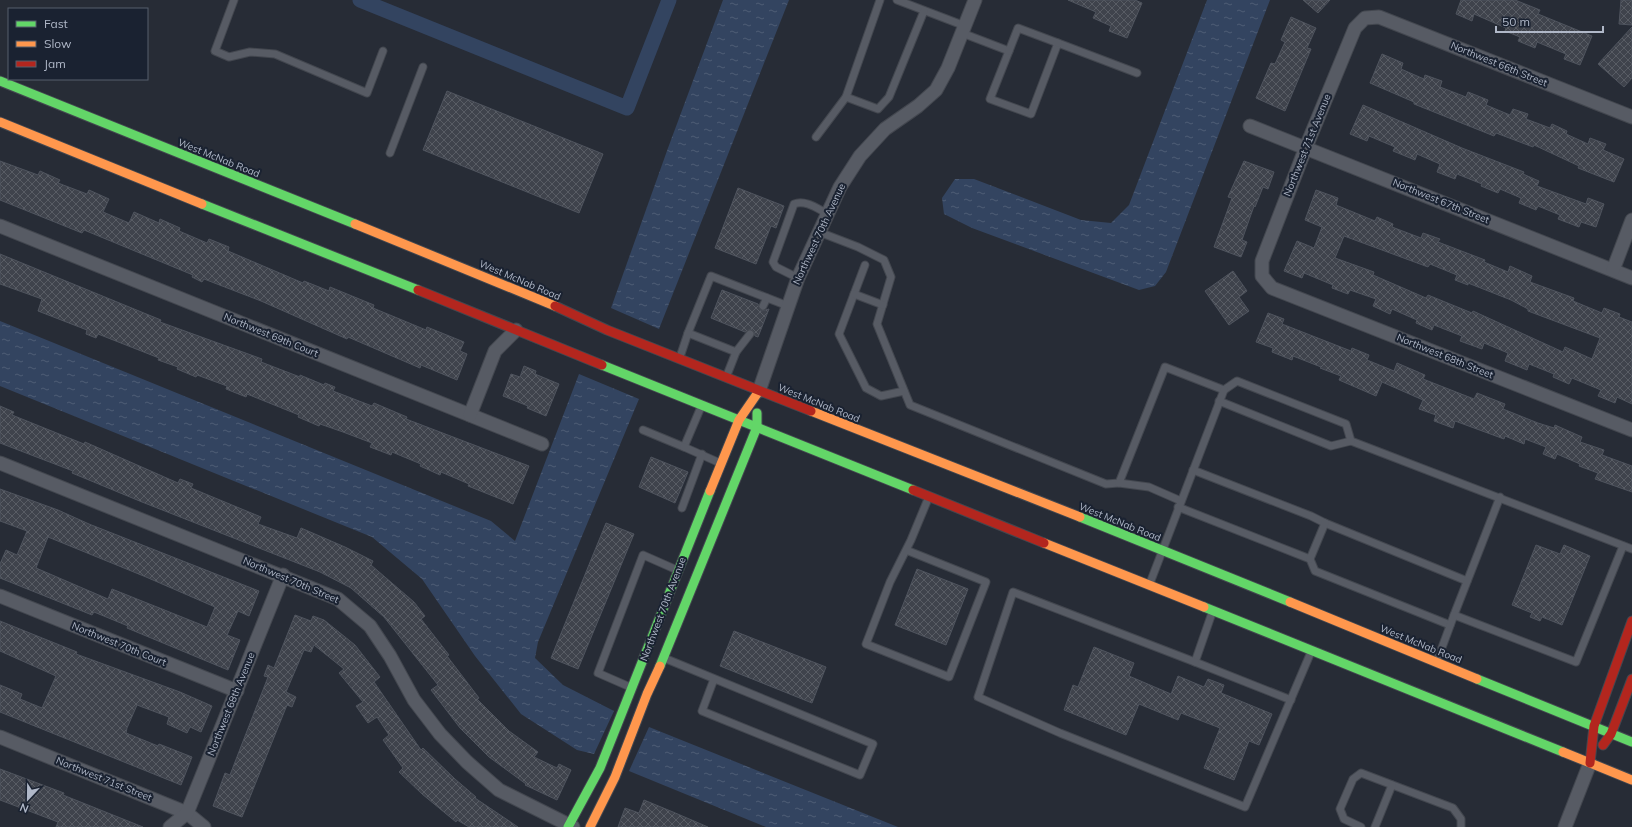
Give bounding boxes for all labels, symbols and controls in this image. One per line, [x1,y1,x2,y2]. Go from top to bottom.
legend [8,8,148,80]
scale bar [1496,8,1603,34]
text: 50 m [1502,14,1530,29]
text: Fast [44,16,68,31]
text: Slow [44,36,72,51]
street label: Northwest 66th Street [1449,39,1550,90]
text: Jam [44,56,66,71]
street label: Northwest 71st Avenue [1280,92,1334,198]
street label: West McNab Road [176,136,262,180]
street label: Northwest 67th Street [1391,176,1492,227]
street label: Northwest 70th Avenue [790,181,848,287]
street label: West McNab Road [477,257,563,303]
street label: Northwest 69th Court [222,310,321,360]
street label: Northwest 68th Street [1395,331,1496,382]
street label: West McNab Road [776,381,862,425]
street label: West McNab Road [1077,500,1163,544]
street label: Northwest 70th Street [241,554,341,606]
street label: Northwest 70th Avenue [637,555,689,663]
street label: Northwest 70th Court [70,619,169,669]
street label: West McNab Road [1378,622,1464,666]
street label: Northwest 68th Avenue [204,650,258,758]
street label: Northwest 71st Street [54,754,154,804]
north arrow [8,779,48,819]
text: N [18,800,31,816]

